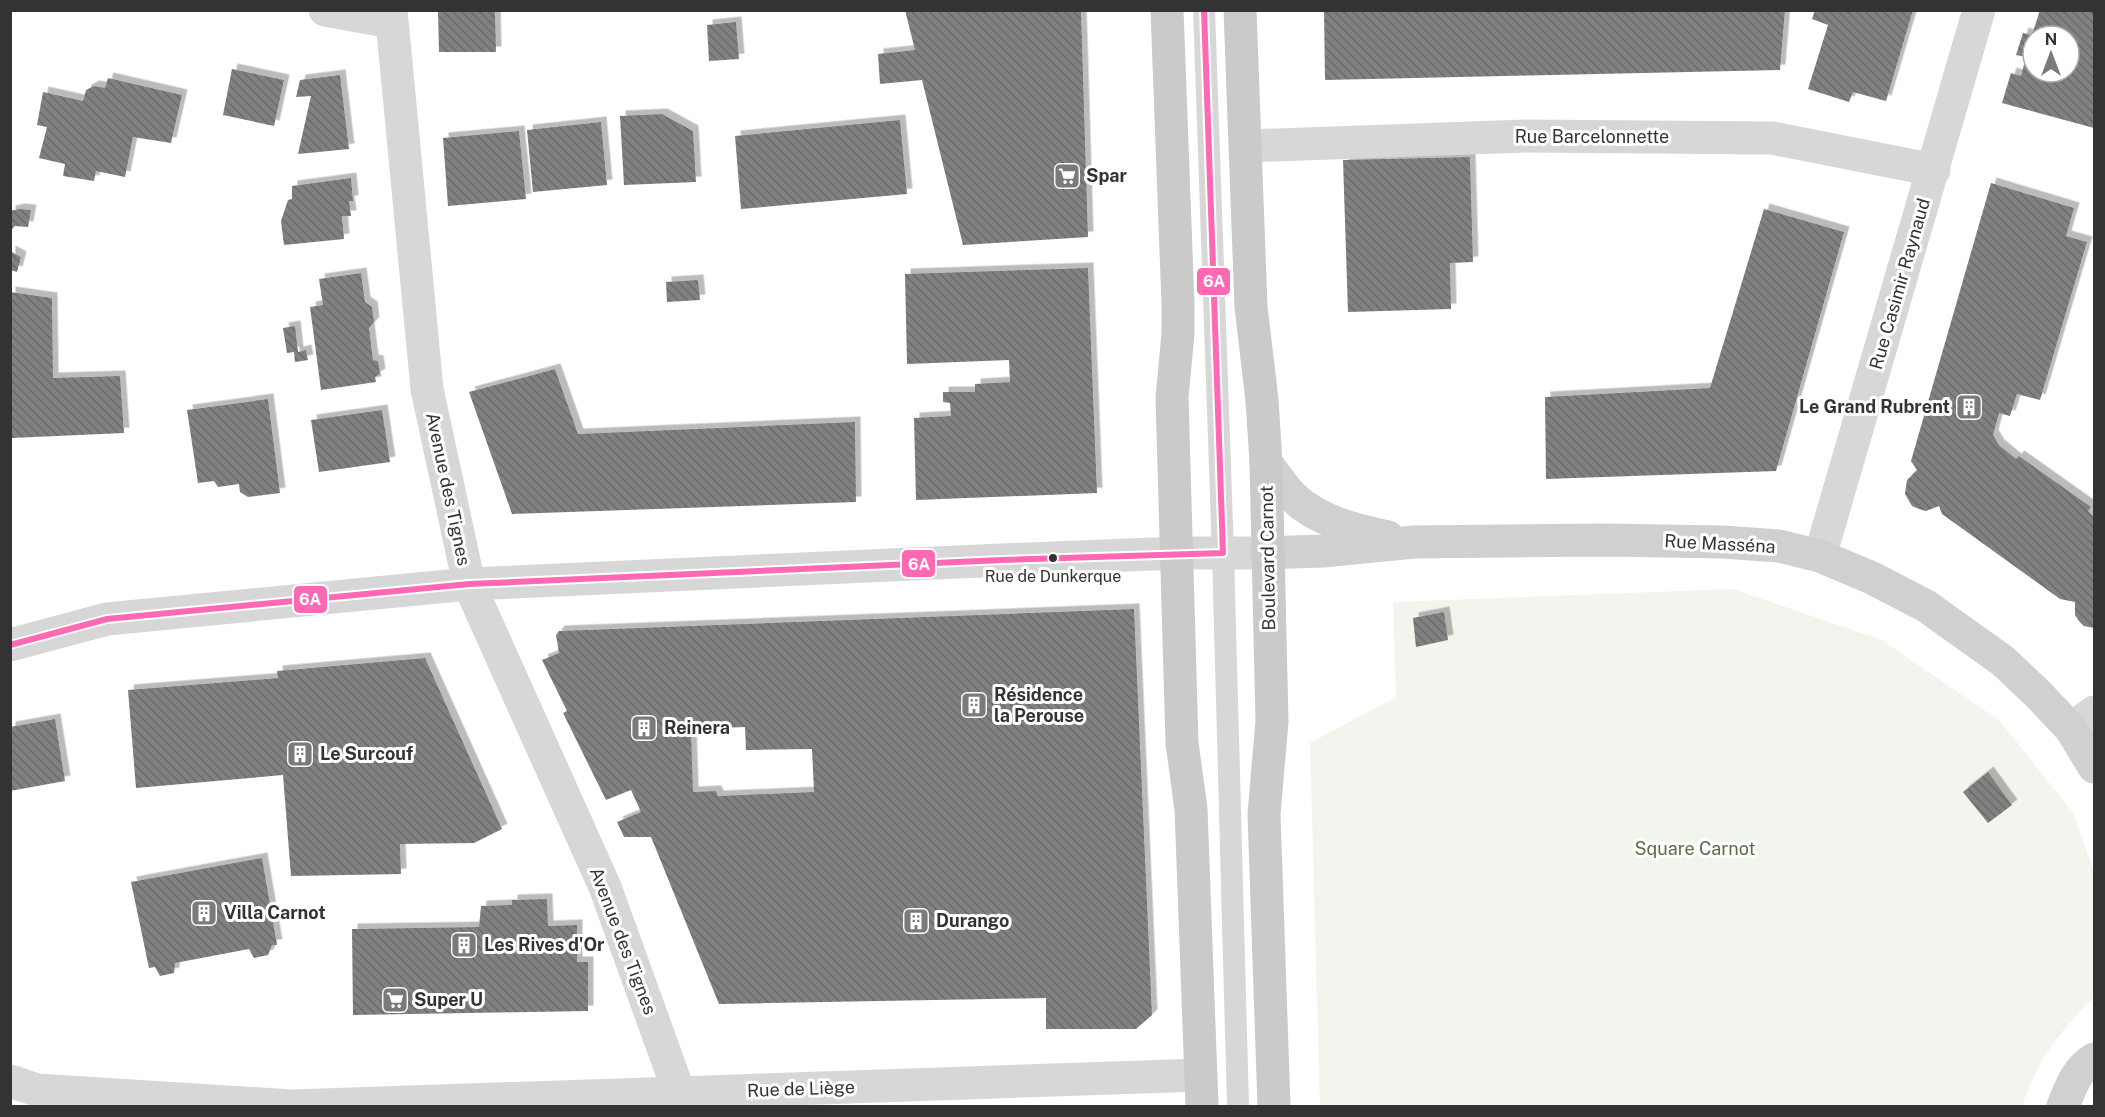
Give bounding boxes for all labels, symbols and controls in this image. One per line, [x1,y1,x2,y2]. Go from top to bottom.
north arrow [2021,24,2081,84]
text: N [2045,30,2057,49]
street label: Rue Barcelonnette [1515,126,1669,147]
supermarket icon: Spar [1052,161,1082,191]
place label: Spar [1086,165,1128,186]
street label: Rue Casimir Raynaud [1865,196,1934,372]
line badge: 6A [1196,267,1231,296]
text: 6A [1203,272,1225,291]
building icon: Le Grand Rubrent [1954,392,1984,422]
place label: Le Grand Rubrent [1799,396,1950,417]
street label: Avenue des Tignes [422,410,475,567]
street label: Boulevard Carnot [1256,485,1279,631]
street label: Rue Masséna [1664,530,1776,557]
line badge: 6A [901,549,936,578]
marker: Rue de Dunkerque [1047,552,1059,564]
text: 6A [908,555,930,574]
place label: Rue de Dunkerque [985,567,1121,586]
line badge: 6A [293,585,328,614]
text: 6A [299,590,321,609]
place label: Résidence la Perouse [994,684,1084,726]
building icon: Résidence la Perouse [959,690,989,720]
building icon: Reinera [629,713,659,743]
place label: Reinera [664,717,730,738]
building icon: Le Surcouf [285,739,315,769]
place label: Le Surcouf [320,743,413,764]
park label: Square Carnot [1635,838,1755,859]
street label: Avenue des Tignes [586,864,661,1017]
building icon: Villa Carnot [189,898,219,928]
place label: Villa Carnot [224,902,326,923]
building icon: Durango [901,906,931,936]
place label: Durango [936,910,1009,931]
building icon: Les Rives d'Or [449,930,479,960]
place label: Les Rives d'Or [484,934,605,955]
supermarket icon: Super U [380,985,410,1015]
place label: Super U [414,989,483,1010]
street label: Rue de Liège [747,1076,855,1101]

